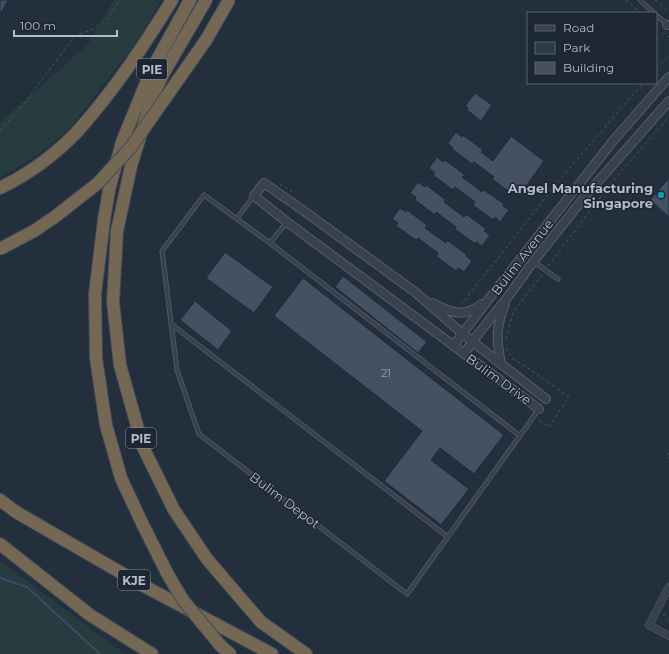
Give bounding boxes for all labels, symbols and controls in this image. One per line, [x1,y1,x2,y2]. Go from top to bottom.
scale bar [14,12,117,38]
legend [527,12,657,84]
text: 100 m [20,18,56,33]
text: Road [563,20,594,35]
text: Park [563,40,591,55]
road number: PIE [137,59,167,79]
text: Building [563,60,614,75]
place label: Angel Manufacturing Singapore [507,180,653,211]
marker: Angel Manufacturing Singapore [656,190,666,200]
street label: Bulim Avenue [487,216,557,298]
street label: Bulim Drive [463,350,535,408]
house number: 21 [381,366,391,380]
road number: PIE [126,428,156,448]
street label: Bulim Depot [247,468,323,532]
road number: KJE [118,570,150,590]

